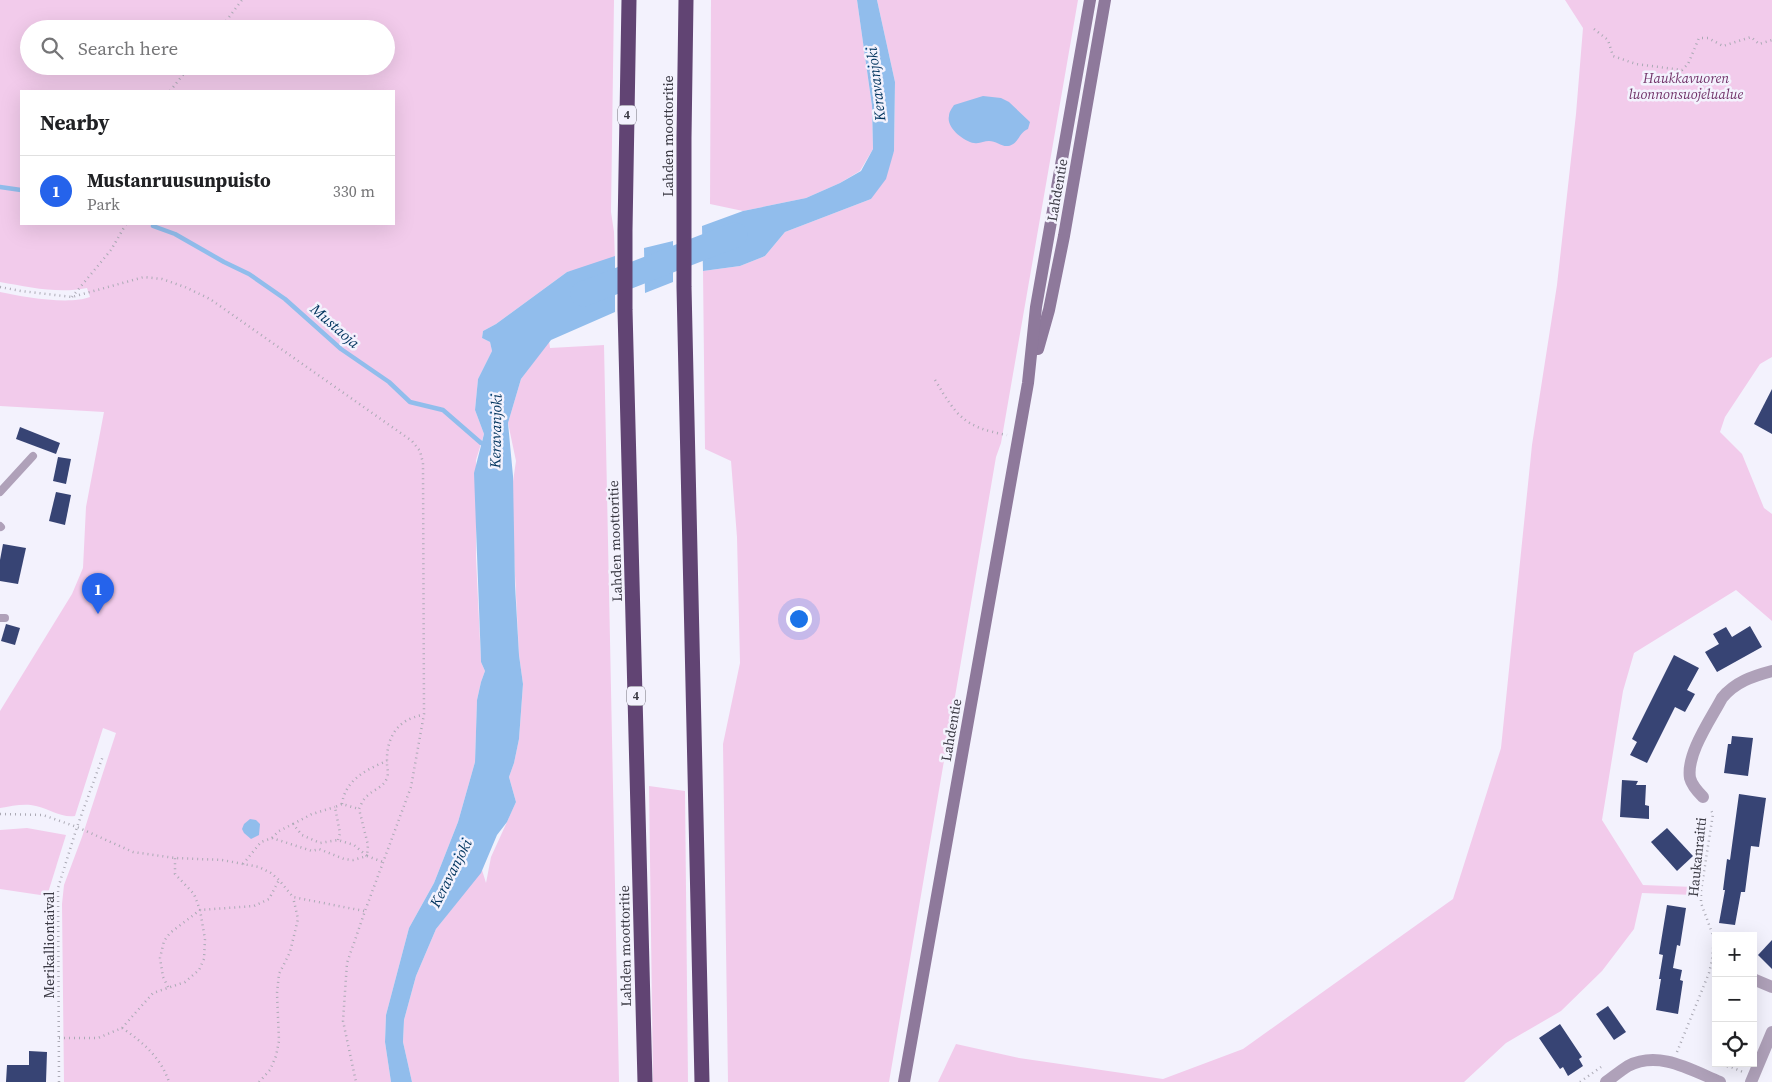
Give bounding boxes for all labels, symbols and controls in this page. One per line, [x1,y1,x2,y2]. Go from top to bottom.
search box [20,20,395,75]
icon: search [38,34,66,62]
text: Search here [78,35,178,61]
water label: Keravanjoki [860,45,891,123]
park label: Haukkavuoren luonnonsuojelualue [1629,68,1744,104]
street label: Lahden moottoritie [658,75,678,197]
road number: 4 [618,106,636,124]
text: Nearby [40,108,110,137]
street label: Lahdentie [1042,157,1072,223]
text: Mustanruusunpuisto [87,167,271,193]
text: 1 [52,180,60,202]
text: 330 m [333,180,375,202]
text: Park [87,193,120,215]
water label: Mustaoja [305,298,365,353]
water label: Keravanjoki [484,393,507,469]
street label: Lahden moottoritie [603,480,627,602]
pin: 1 [82,573,114,614]
your location [786,606,812,632]
road number: 4 [627,686,645,706]
street label: Lahdentie [936,697,966,763]
street label: Haukanraitti [1683,816,1711,898]
water label: Keravanjoki [424,834,477,912]
street label: Lahden moottoritie [614,885,636,1007]
street label: Merikalliontaival [39,892,59,998]
map controls [1712,932,1757,1067]
button: + [1712,932,1757,977]
button: − [1712,977,1757,1022]
button: locate [1712,1022,1757,1067]

